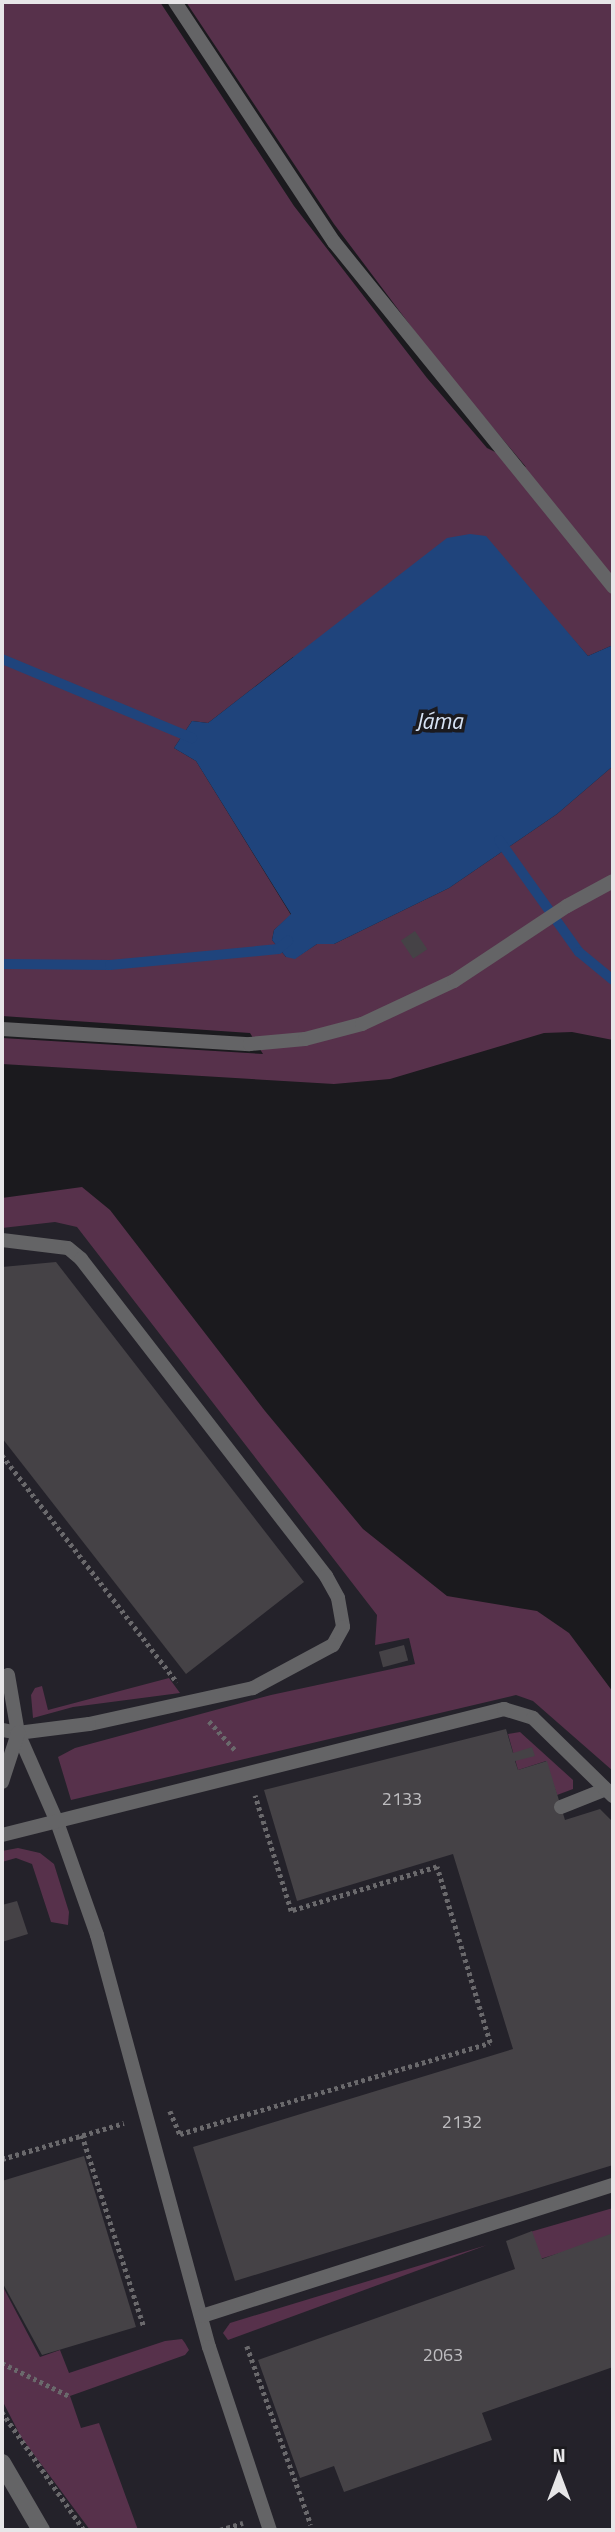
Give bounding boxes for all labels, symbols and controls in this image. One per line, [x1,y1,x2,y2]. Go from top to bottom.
water label: Jáma [416,707,462,735]
house number: 2133 [382,1788,422,1810]
house number: 2132 [442,2111,482,2133]
house number: 2063 [423,2344,463,2366]
text: N [552,2440,566,2469]
north arrow [524,2441,594,2511]

